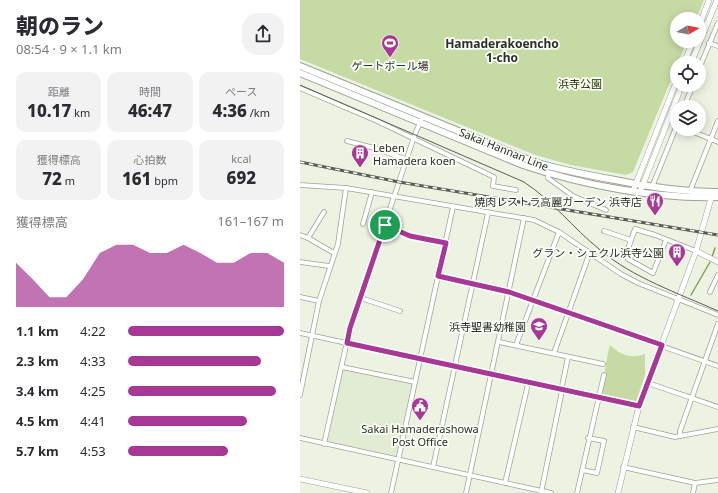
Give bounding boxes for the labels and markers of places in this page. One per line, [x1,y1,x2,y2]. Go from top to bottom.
sports icon: ゲートボール場 [380,33,400,58]
place label: ゲートボール場 [352,58,429,73]
place label: Leben Hamadera koen [373,140,456,168]
building icon: Leben Hamadera koen [350,143,370,168]
restaurant icon: 焼肉レストラ高麗ガーデン 浜寺店 [645,191,665,216]
place label: 焼肉レストラ高麗ガーデン 浜寺店 [474,194,642,209]
pin [368,208,402,242]
building icon: グラン・シェクル浜寺公園 [667,242,687,267]
place label: グラン・シェクル浜寺公園 [532,245,664,260]
school or university icon: 浜寺聖書幼稚園 [529,316,549,341]
place label: 浜寺聖書幼稚園 [449,319,526,334]
public building icon: Sakai Hamaderashowa Post Office [410,396,430,421]
place label: Sakai Hamaderashowa Post Office [361,421,479,449]

